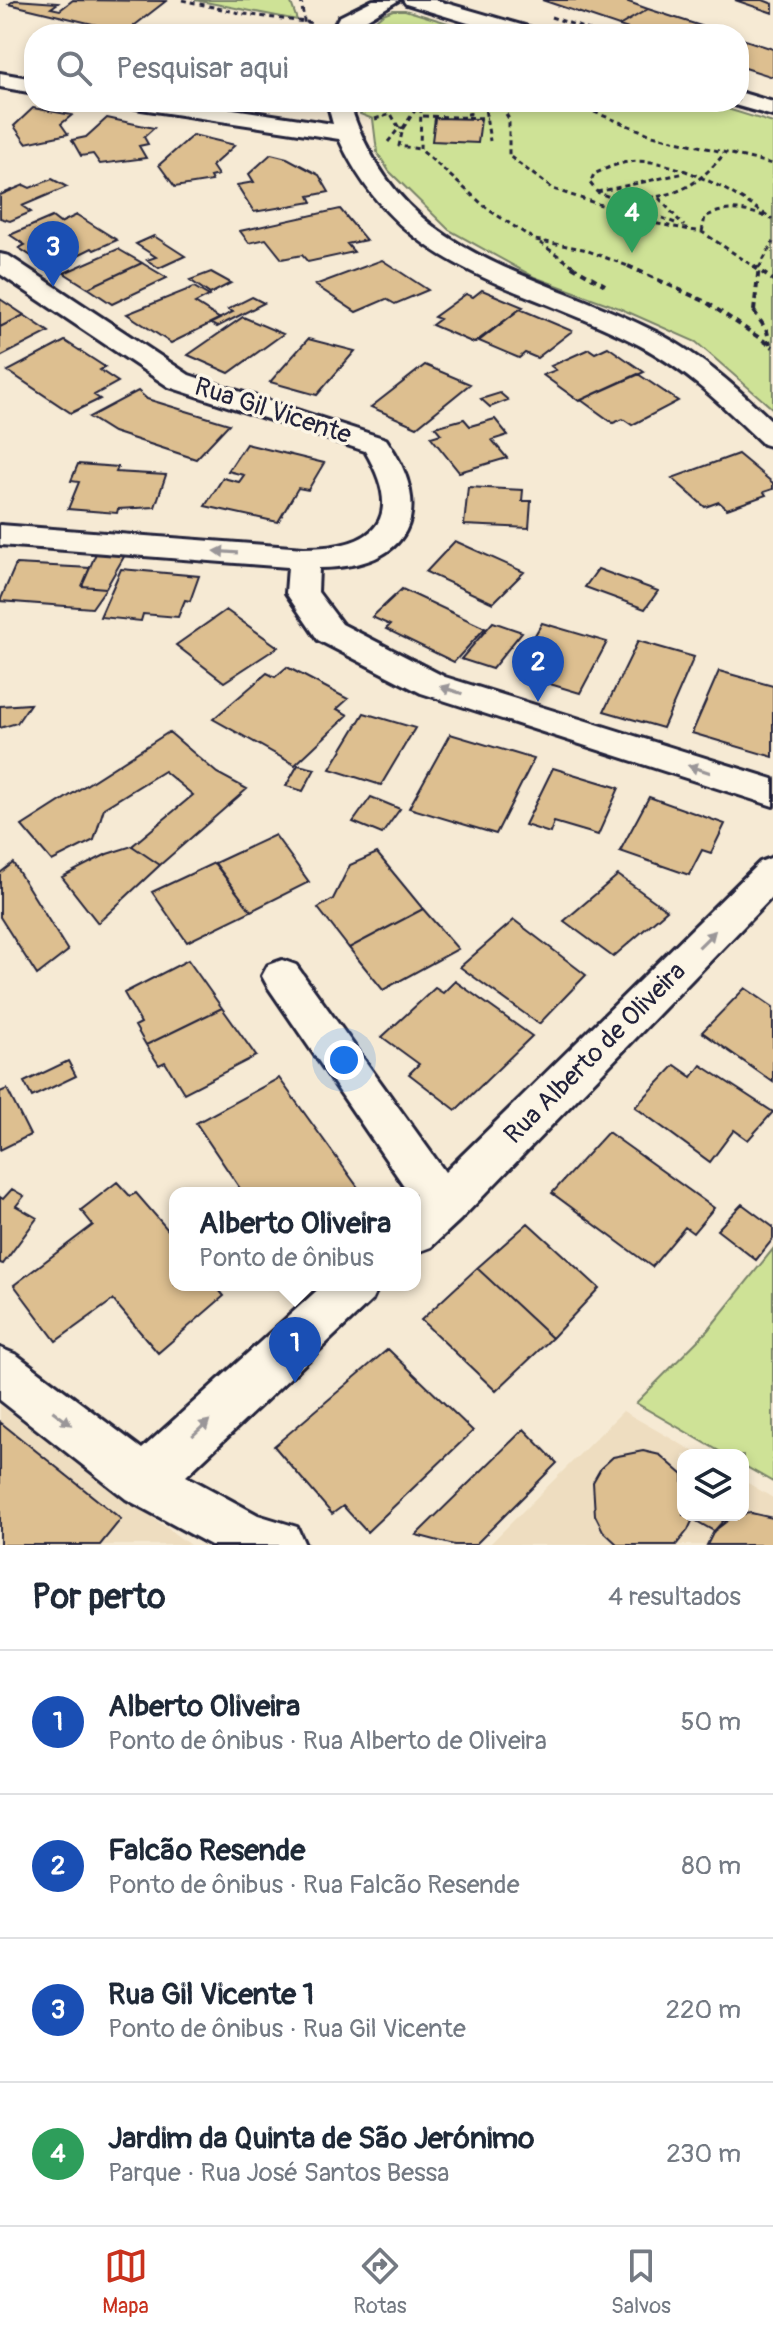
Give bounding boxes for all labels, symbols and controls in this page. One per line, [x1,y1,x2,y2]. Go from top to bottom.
search box [24,24,749,112]
icon: search [52,46,96,90]
text: Pesquisar aqui [116,50,288,87]
pin: 4 [606,187,658,253]
pin: 3 [27,221,79,287]
street label: Rua Gil Vicente [191,371,356,451]
one-way arrow [213,546,238,559]
pin: 2 [512,636,564,702]
one-way arrow [439,684,463,696]
one-way arrow [686,763,710,775]
one-way arrow [697,930,716,949]
street label: Rua Alberto de Oliveira [497,955,693,1151]
your location [324,1040,364,1080]
popup [169,1187,421,1291]
text: Alberto Oliveira [199,1205,391,1242]
text: Ponto de ônibus [199,1242,374,1274]
pin: 1 [269,1317,321,1383]
one-way arrow [52,1410,72,1426]
one-way arrow [191,1419,210,1437]
map controls [677,1449,749,1521]
button: layers [677,1449,749,1521]
text: Por perto [32,1576,165,1619]
text: 4 resultados [608,1581,741,1613]
text: Alberto Oliveira [108,1688,300,1725]
text: 1 [53,1706,63,1738]
text: 50 m [680,1706,741,1738]
text: Ponto de ônibus · Rua Alberto de Oliveira [108,1725,547,1757]
text: Falcão Resende [108,1832,305,1869]
text: 2 [51,1850,65,1882]
text: 80 m [681,1850,741,1882]
text: Ponto de ônibus · Rua Falcão Resende [108,1869,520,1901]
text: Rua Gil Vicente 1 [108,1976,314,2013]
text: 3 [51,1994,65,2026]
text: 220 m [665,1994,741,2026]
text: Ponto de ônibus · Rua Gil Vicente [108,2013,466,2045]
text: Jardim da Quinta de São Jerónimo [108,2120,534,2157]
text: 4 [50,2138,66,2170]
text: 230 m [666,2138,741,2170]
text: Parque · Rua José Santos Bessa [108,2157,449,2189]
tab: Mapa [102,2244,149,2320]
tab: Rotas [353,2244,407,2320]
tab: Salvos [611,2244,671,2320]

